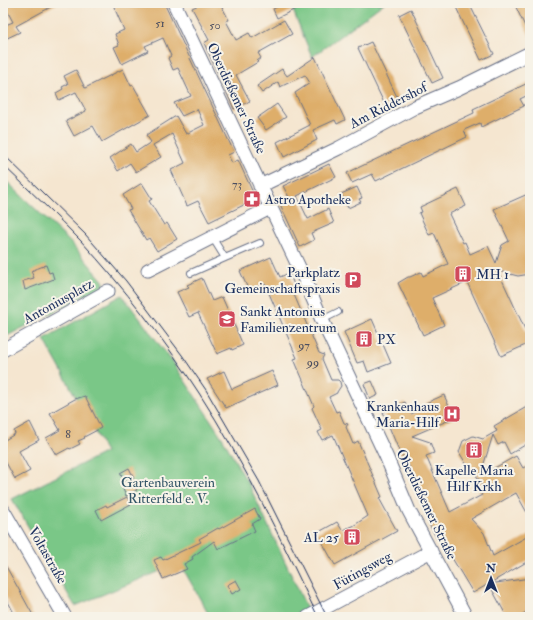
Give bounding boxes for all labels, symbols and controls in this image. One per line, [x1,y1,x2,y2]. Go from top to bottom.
house number: 51 [155,16,165,31]
house number: 50 [209,18,221,33]
street label: Oberdießemer Straße [203,40,270,157]
street label: Am Riddershof [346,78,432,133]
house number: 73 [232,177,242,192]
pharmacy icon: Astro Apotheke [242,189,262,209]
place label: Astro Apotheke [264,191,351,209]
place label: Parkplatz Gemeinschaftspraxis [225,264,340,298]
building icon: MH 1 [453,264,473,284]
place label: MH 1 [476,266,509,283]
parking icon: Parkplatz Gemeinschaftspraxis [343,270,363,290]
street label: Antoniusplatz [19,275,97,329]
place label: Sankt Antonius Familienzentrum [240,303,337,336]
school or university icon: Sankt Antonius Familienzentrum [217,309,237,329]
building icon: PX [354,329,374,349]
place label: PX [377,331,396,348]
house number: 97 [297,338,310,353]
house number: 99 [306,355,319,370]
place label: Krankenhaus Maria-Hilf [366,398,441,431]
hospital icon: Krankenhaus Maria-Hilf [442,404,462,424]
house number: 8 [65,427,71,442]
building icon: Kapelle Maria Hilf Krkh [464,440,484,460]
street label: Oberdießemer Straße [392,446,461,562]
place label: Kapelle Maria Hilf Krkh [435,462,513,495]
park label: Gartenbauverein Ritterfeld e. V. [121,474,215,507]
street label: Voltastraße [24,524,71,587]
building icon: AL 25 [342,527,362,547]
place label: AL 25 [303,529,340,546]
street label: Fütingsweg [330,547,395,593]
north arrow [471,558,511,598]
text: N [485,562,497,575]

